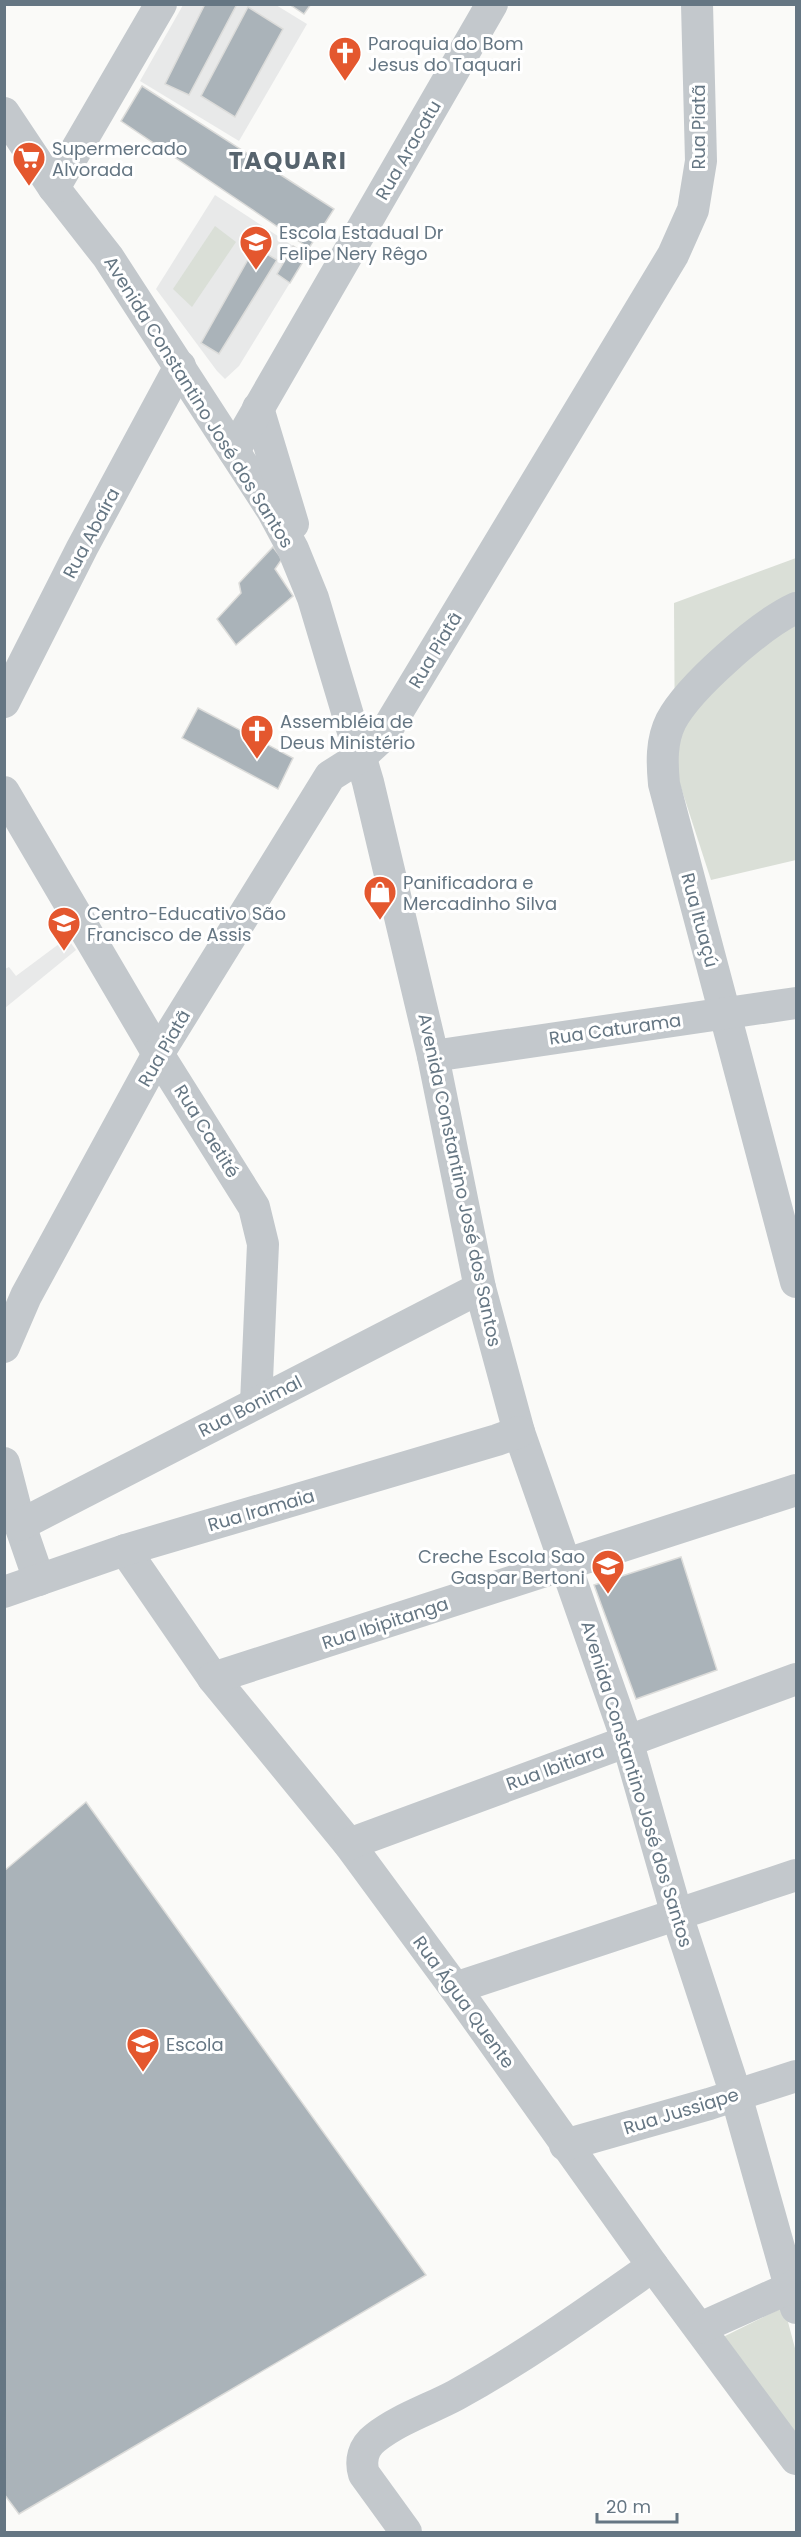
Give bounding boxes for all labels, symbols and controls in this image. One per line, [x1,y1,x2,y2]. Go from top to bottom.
place label: Paroquia do Bom Jesus do Taquari [368,31,524,77]
church icon: Paroquia do Bom Jesus do Taquari [327,35,363,82]
street label: Rua Piatã [686,84,711,170]
street label: Rua Aracatu [369,95,447,205]
place label: Supermercado Alvorada [52,136,187,182]
supermarket icon: Supermercado Alvorada [11,140,47,187]
district label: TAQUARI [229,144,347,177]
place label: Escola Estadual Dr Felipe Nery Rêgo [279,220,444,266]
school or university icon: Escola Estadual Dr Felipe Nery Rêgo [238,224,274,271]
street label: Avenida Constantino José dos Santos [98,251,300,553]
street label: Rua Abaíra [57,483,125,583]
street label: Rua Piatã [402,607,468,693]
place label: Assembléia de Deus Ministério [280,709,415,755]
church icon: Assembléia de Deus Ministério [239,713,275,760]
place label: Panificadora e Mercadinho Silva [403,870,557,916]
street label: Rua Ituaçú [675,870,725,970]
shop icon: Panificadora e Mercadinho Silva [362,874,398,921]
place label: Centro-Educativo São Francisco de Assis [87,901,286,947]
school or university icon: Centro-Educativo São Francisco de Assis [46,905,82,952]
street label: Rua Piatã [132,1005,196,1091]
street label: Rua Caturama [547,1007,683,1051]
street label: Avenida Constantino José dos Santos [412,1011,508,1349]
street label: Rua Caetité [168,1080,246,1182]
street label: Rua Bonimal [194,1369,306,1443]
street label: Rua Iramaia [205,1483,317,1537]
place label: Creche Escola Sao Gaspar Bertoni [418,1544,585,1590]
school or university icon: Creche Escola Sao Gaspar Bertoni [590,1548,626,1595]
street label: Rua Ibipitanga [319,1591,451,1655]
street label: Avenida Constantino José dos Santos [575,1618,699,1950]
street label: Rua Ibitiara [503,1738,607,1796]
street label: Rua Água Quente [407,1931,521,2073]
school or university icon: Escola [125,2026,161,2073]
place label: Escola [166,2032,224,2057]
street label: Rua Jussiape [620,2082,742,2140]
scale bar [597,2486,676,2524]
text: 20 m [606,2494,651,2519]

